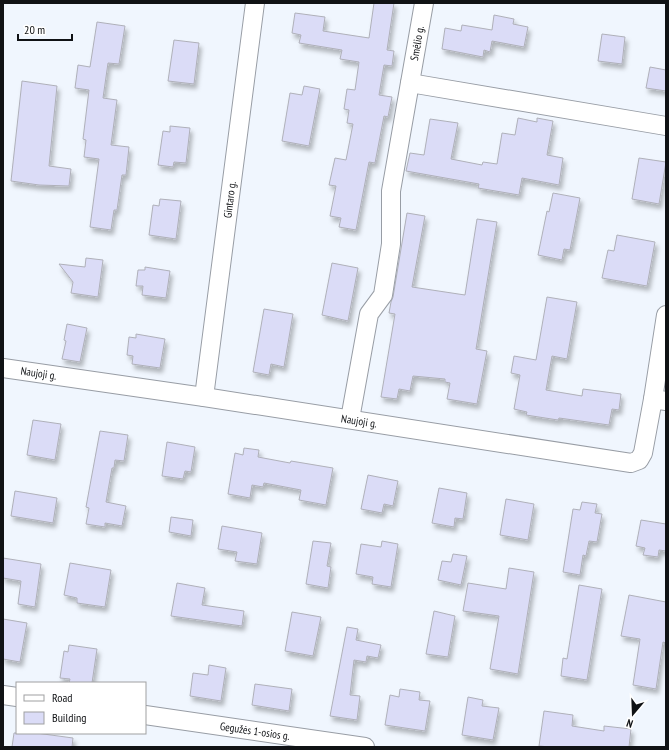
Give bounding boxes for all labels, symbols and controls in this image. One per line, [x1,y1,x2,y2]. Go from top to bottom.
scale bar [18,16,72,42]
text: 20 m [24,22,45,37]
street label: Smėlio g. [407,25,427,62]
street label: Gintaro g. [220,180,239,219]
street label: Naujoji g. [20,364,58,383]
street label: Naujoji g. [340,411,378,431]
legend [16,682,146,734]
text: Road [52,690,72,705]
north arrow [613,694,653,734]
text: Building [52,710,87,725]
text: N [625,716,635,731]
street label: Gegužės 1-osios g. [219,719,291,743]

